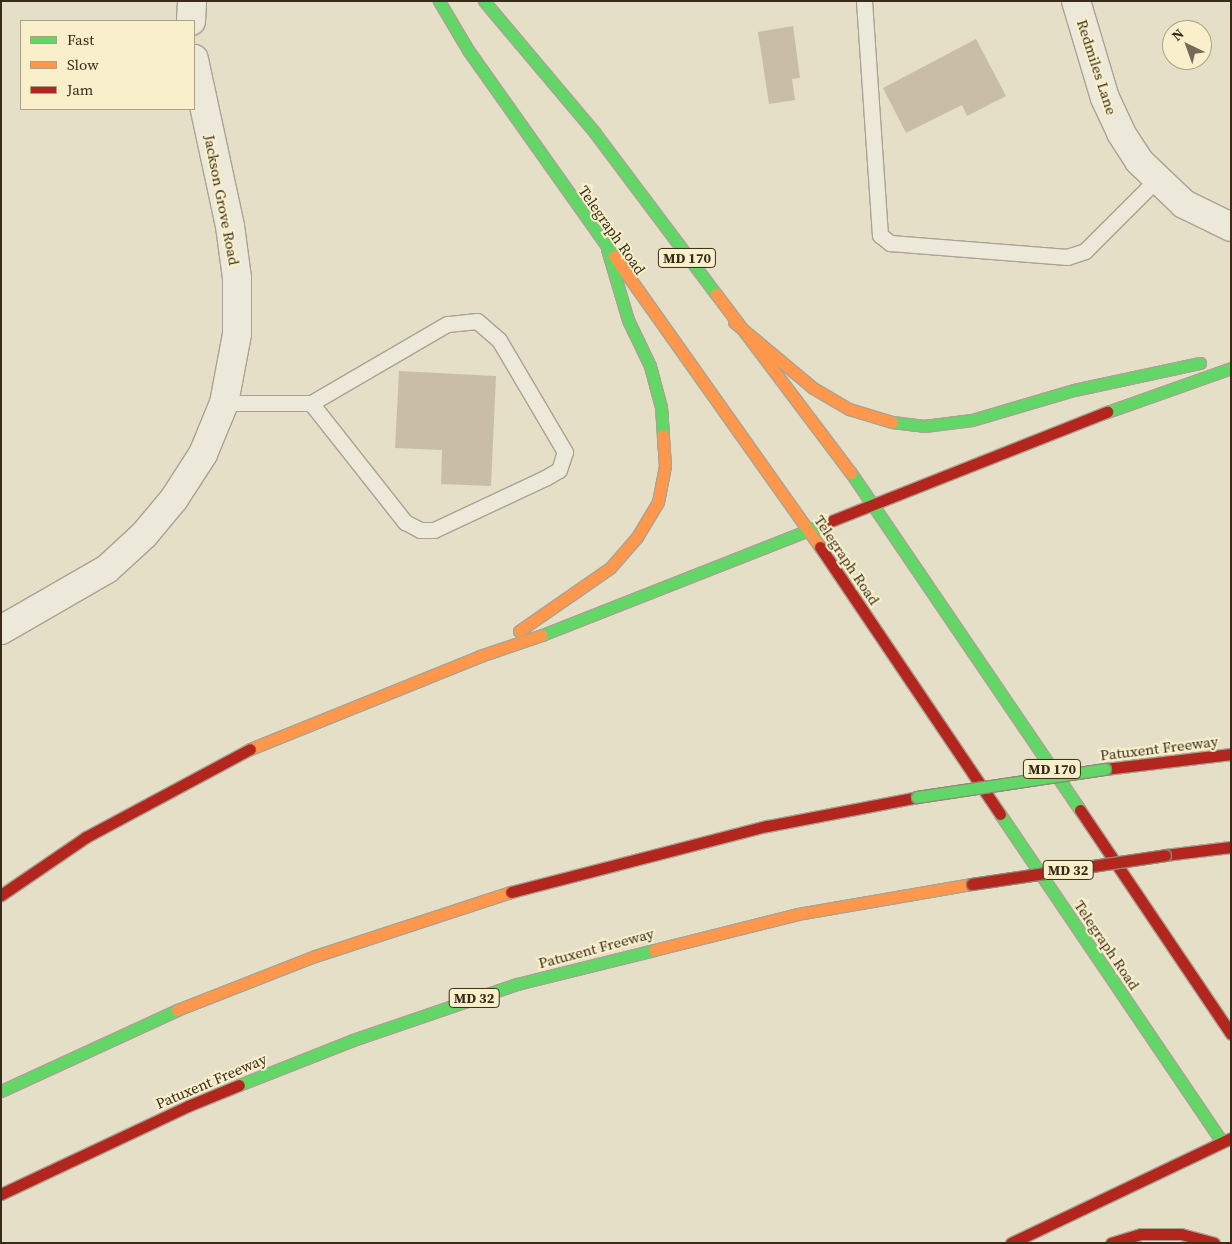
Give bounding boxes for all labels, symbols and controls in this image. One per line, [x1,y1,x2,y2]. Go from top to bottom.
street label: Redmiles Lane [1073,17,1121,117]
legend [20,20,195,110]
north arrow [1162,20,1212,70]
text: N [1167,24,1188,45]
text: Fast [67,29,94,50]
text: Slow [67,54,99,75]
text: Jam [67,79,93,100]
street label: Jackson Grove Road [201,133,243,267]
street label: Telegraph Road [575,182,649,278]
road number: MD 170 [657,247,717,270]
street label: Telegraph Road [810,512,884,608]
street label: Patuxent Freeway [1099,732,1219,764]
road number: MD 170 [1022,758,1082,781]
road number: MD 32 [1042,858,1094,882]
street label: Telegraph Road [1070,897,1144,993]
street label: Patuxent Freeway [536,924,656,972]
road number: MD 32 [448,986,500,1010]
street label: Patuxent Freeway [153,1050,269,1112]

